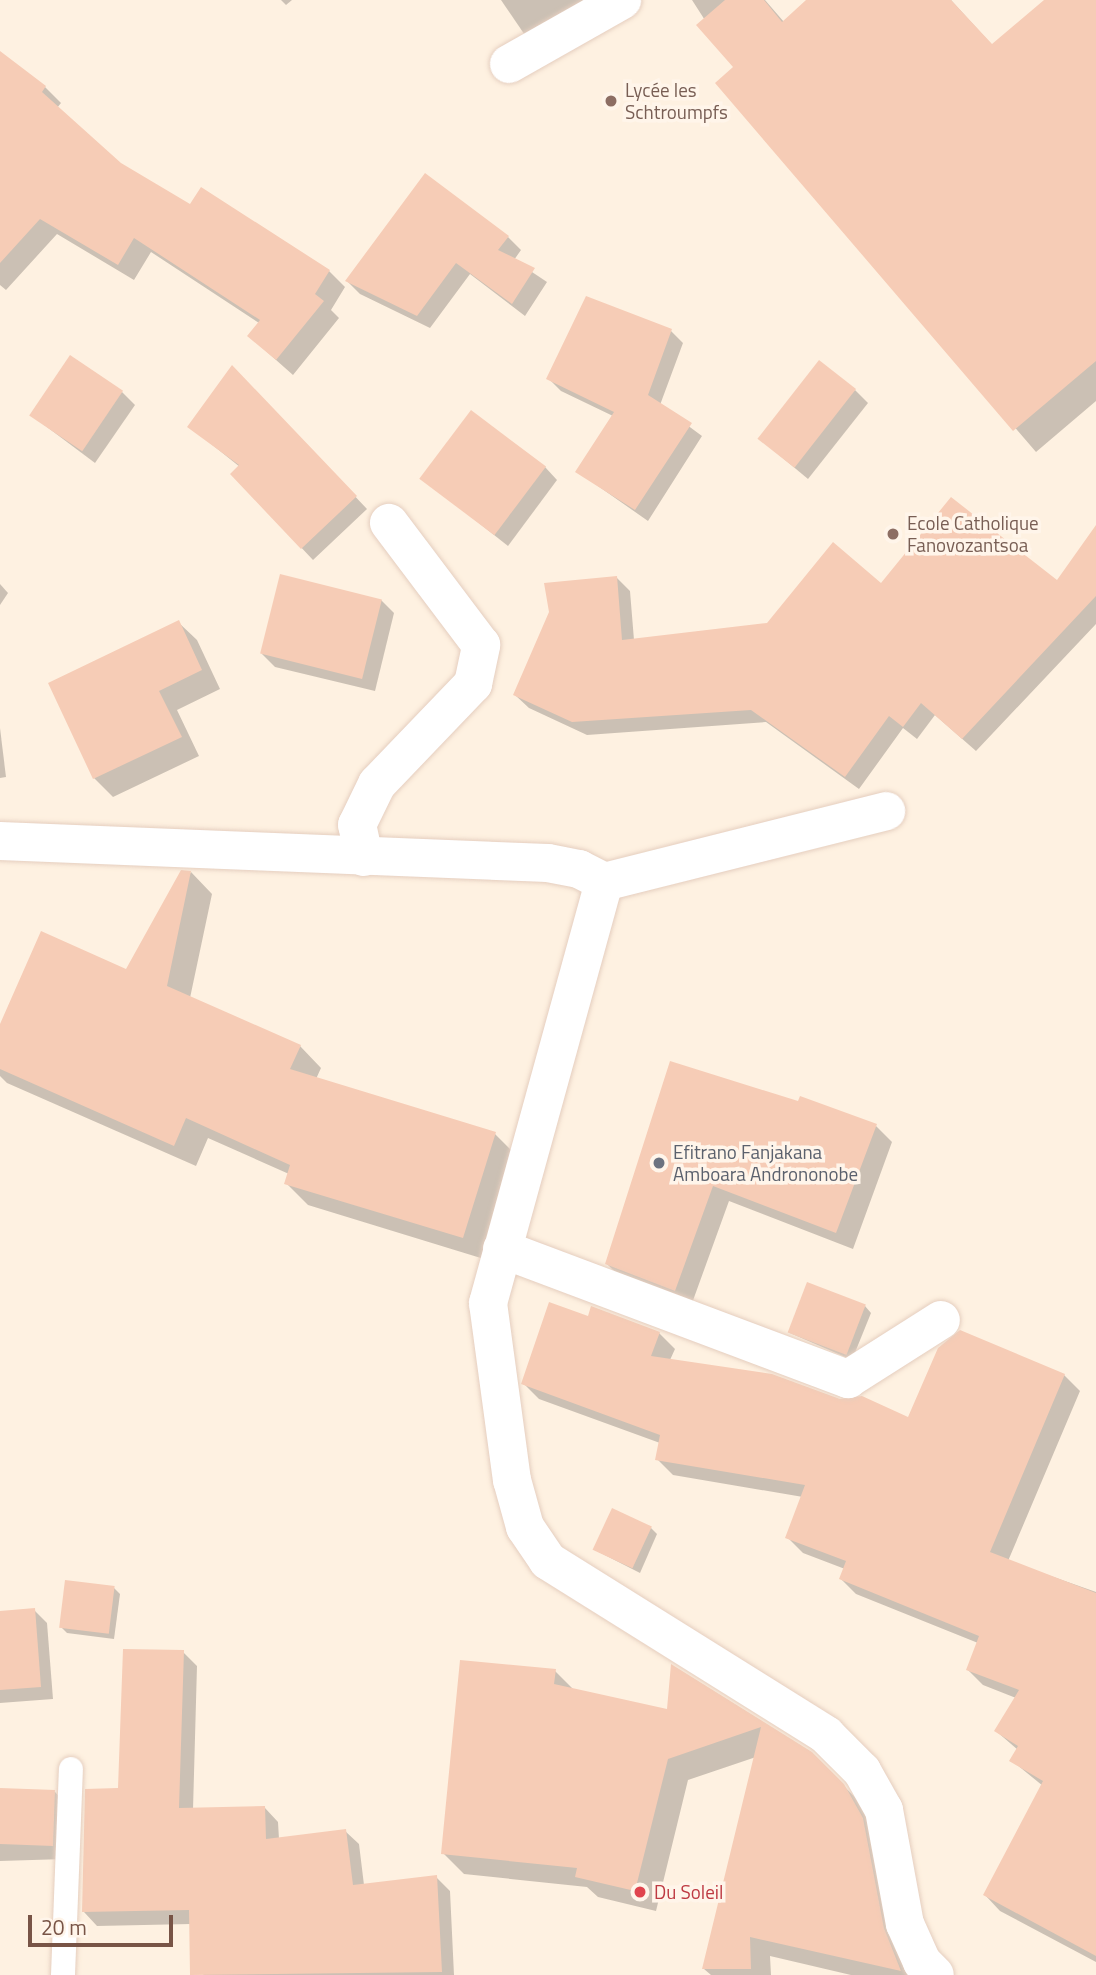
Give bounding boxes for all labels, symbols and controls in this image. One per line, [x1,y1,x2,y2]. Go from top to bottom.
place label: Lycée les Schtroumpfs [625,79,728,123]
marker: Lycée les Schtroumpfs [603,93,619,109]
place label: Ecole Catholique Fanovozantsoa [907,512,1039,556]
marker: Ecole Catholique Fanovozantsoa [885,526,901,542]
place label: Efitrano Fanjakana Amboara Andrononobe [673,1141,858,1185]
marker: Efitrano Fanjakana Amboara Andrononobe [651,1155,667,1171]
place label: Du Soleil [654,1881,723,1903]
marker: Du Soleil [632,1884,648,1900]
scale bar [32,1902,177,1946]
text: 20 m [41,1911,87,1943]

